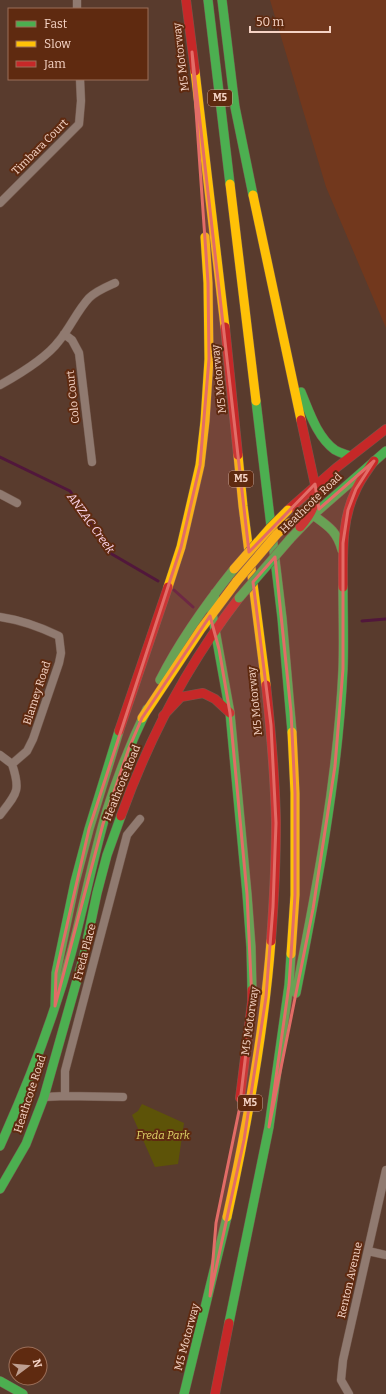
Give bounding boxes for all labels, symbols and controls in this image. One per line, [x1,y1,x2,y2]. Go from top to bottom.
legend [8,8,148,80]
scale bar [250,8,330,34]
text: 50 m [256,15,285,29]
text: Fast [44,17,68,31]
street label: M5 Motorway [170,22,192,92]
text: Slow [44,37,71,51]
text: Jam [43,57,66,71]
road number: M5 [208,90,232,106]
street label: Timbara Court [9,116,71,178]
street label: M5 Motorway [209,344,229,414]
street label: Colo Court [64,370,82,424]
street label: Heathcote Road [277,470,345,536]
road number: M5 [229,471,253,487]
water label: ANZAC Creek [64,489,118,556]
street label: Blamey Road [21,659,54,726]
street label: M5 Motorway [245,666,265,736]
street label: Heathcote Road [101,743,143,823]
street label: Freda Place [71,922,99,982]
street label: M5 Motorway [239,986,261,1056]
street label: Heathcote Road [11,1053,49,1135]
road number: M5 [238,1095,262,1111]
park label: Freda Park [136,1129,191,1142]
street label: Renton Avenue [335,1241,365,1319]
street label: M5 Motorway [172,1302,202,1372]
north arrow [8,1346,48,1386]
text: N [30,1358,45,1370]

